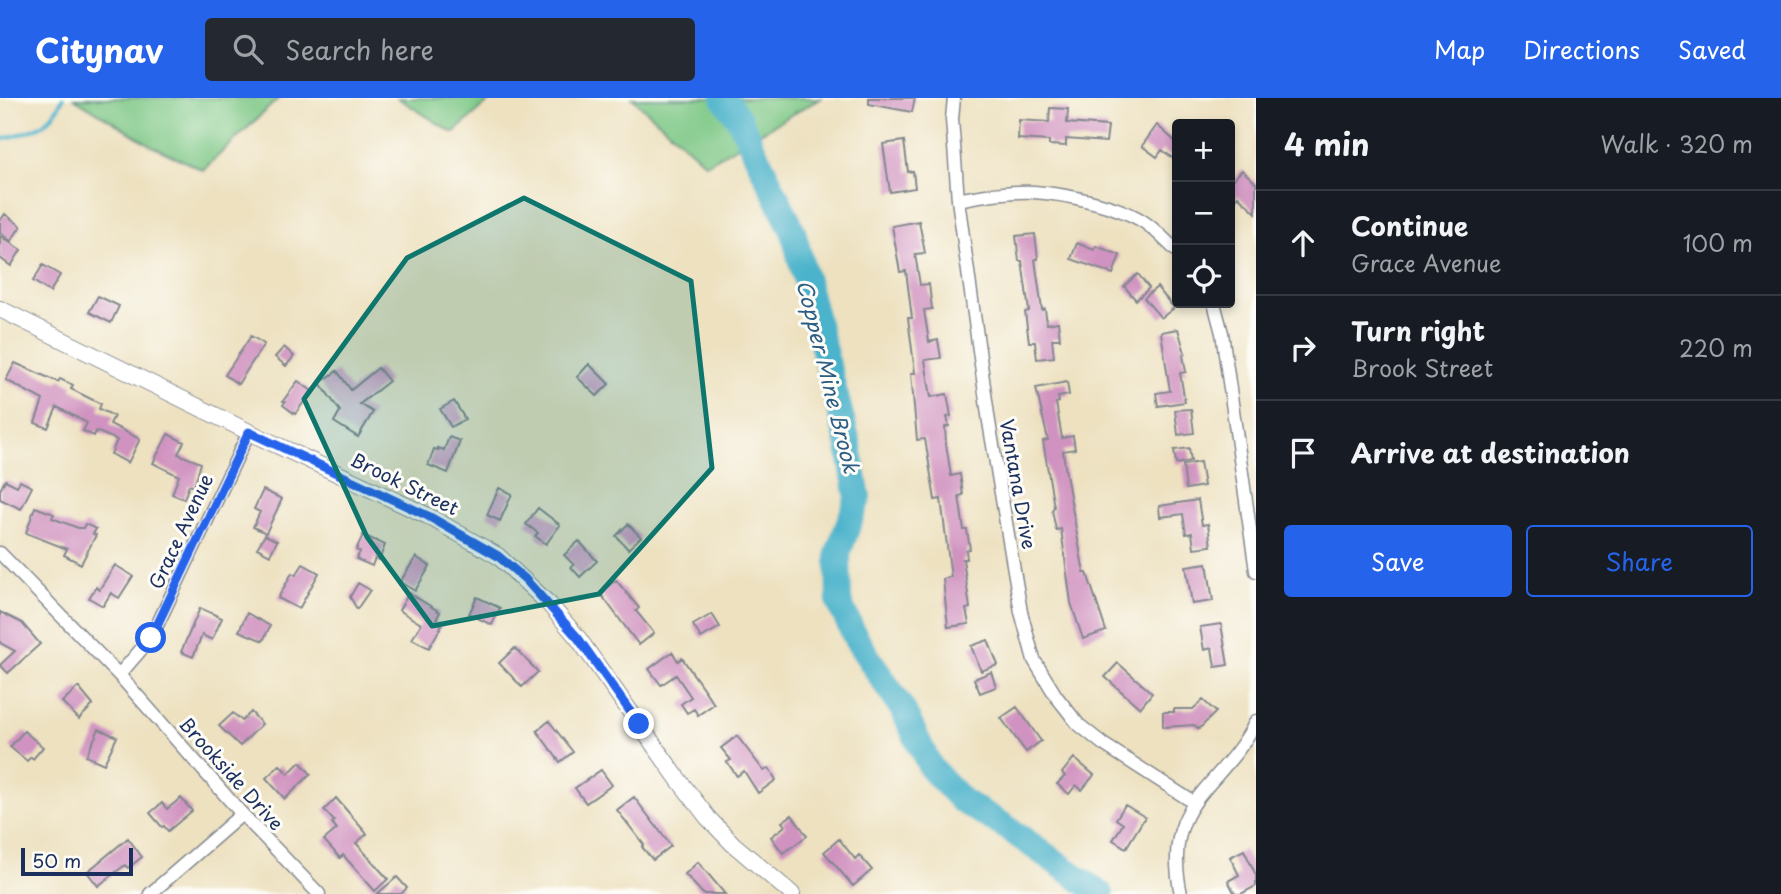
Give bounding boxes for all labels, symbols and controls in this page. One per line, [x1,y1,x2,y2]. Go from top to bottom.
search box [205,18,695,81]
text: Citynav [35,24,163,74]
icon: search [229,30,267,68]
text: Search here [285,30,434,69]
text: Map [1434,31,1485,67]
text: Directions [1523,31,1640,67]
text: Saved [1678,31,1746,67]
map controls [1172,119,1235,308]
button: + [1172,119,1235,182]
text: 4 min [1284,121,1370,166]
text: Walk · 320 m [1600,126,1753,161]
button: − [1172,182,1235,245]
text: Continue [1351,206,1468,245]
icon: ahead [1284,224,1322,262]
text: 100 m [1683,225,1753,260]
button: locate [1172,245,1235,308]
text: Grace Avenue [1351,245,1502,280]
water label: Copper Mine Brook [790,276,869,477]
text: Turn right [1351,311,1485,350]
icon: right [1284,329,1322,367]
text: 220 m [1679,330,1753,365]
text: Brook Street [1351,350,1493,385]
street label: Vantana Drive [994,417,1044,551]
text: Arrive at destination [1351,433,1630,472]
icon: arrive [1284,434,1322,472]
street label: Brook Street [346,445,464,521]
street label: Grace Avenue [141,469,219,593]
button: Save [1284,525,1512,597]
button: Share [1526,525,1753,597]
route start [135,622,166,653]
route end [623,708,654,739]
street label: Brookside Drive [173,710,291,836]
scale bar [21,845,133,877]
text: 50 m [32,846,81,874]

